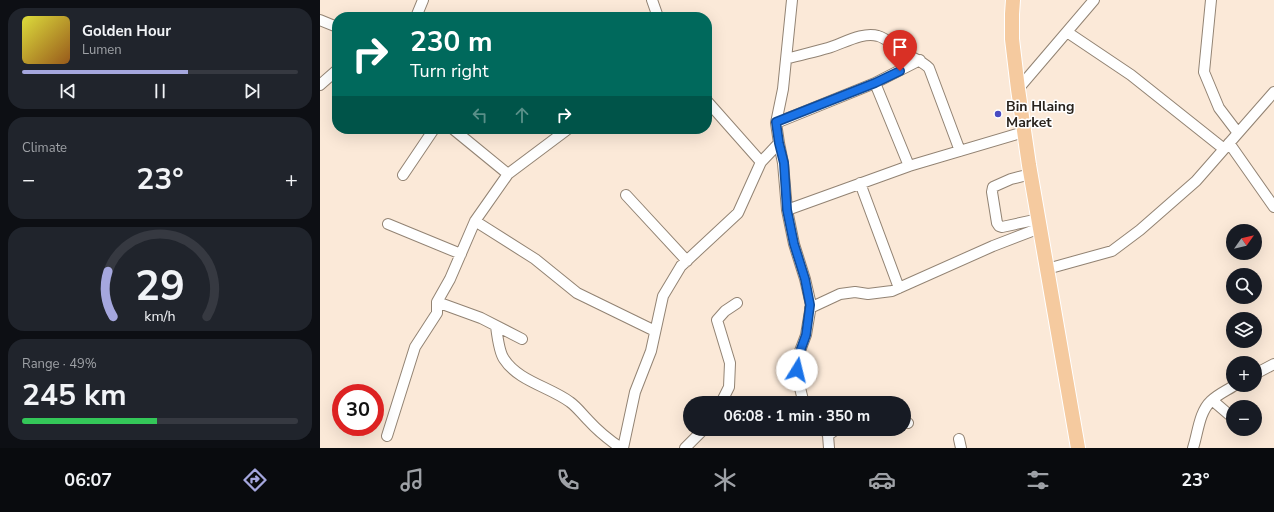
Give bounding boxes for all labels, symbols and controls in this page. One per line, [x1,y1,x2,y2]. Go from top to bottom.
text: Golden Hour [82,21,171,41]
text: 230 m [410,23,493,61]
icon: right [344,28,396,80]
pin [883,30,917,71]
icon: arrive [889,36,911,58]
text: Lumen [82,41,122,59]
text: Turn right [410,59,489,83]
icon: previous [57,80,79,102]
icon: pause [149,80,171,102]
icon: next [241,80,263,102]
place label: Bin Hlaing Market [1006,97,1074,132]
icon: left [469,104,491,126]
icon: ahead [511,104,533,126]
icon: right [553,104,575,126]
marker: Bin Hlaing Market [993,109,1003,119]
text: Climate [22,139,67,157]
text: 23° [136,159,184,200]
text: − [22,165,35,195]
text: + [285,165,298,195]
north arrow [1226,224,1262,260]
map controls [1226,224,1262,436]
text: 29 [135,257,185,314]
button: search [1226,268,1262,304]
text: km/h [144,306,176,325]
button: layers [1226,312,1262,348]
position arrow [776,349,818,391]
text: Range · 49% [22,355,97,373]
button: + [1226,356,1262,392]
text: 245 km [22,375,127,416]
speed limit sign: 30 [332,384,384,436]
button: − [1226,400,1262,436]
text: 06:08 · 1 min · 350 m [724,406,870,426]
icon: directions [241,466,269,494]
icon: music [398,466,426,494]
icon: phone [554,466,582,494]
icon: climate [711,466,739,494]
icon: car [868,466,896,494]
icon: filters [1024,466,1052,494]
text: 06:07 [64,468,112,492]
text: 23° [1181,468,1210,492]

